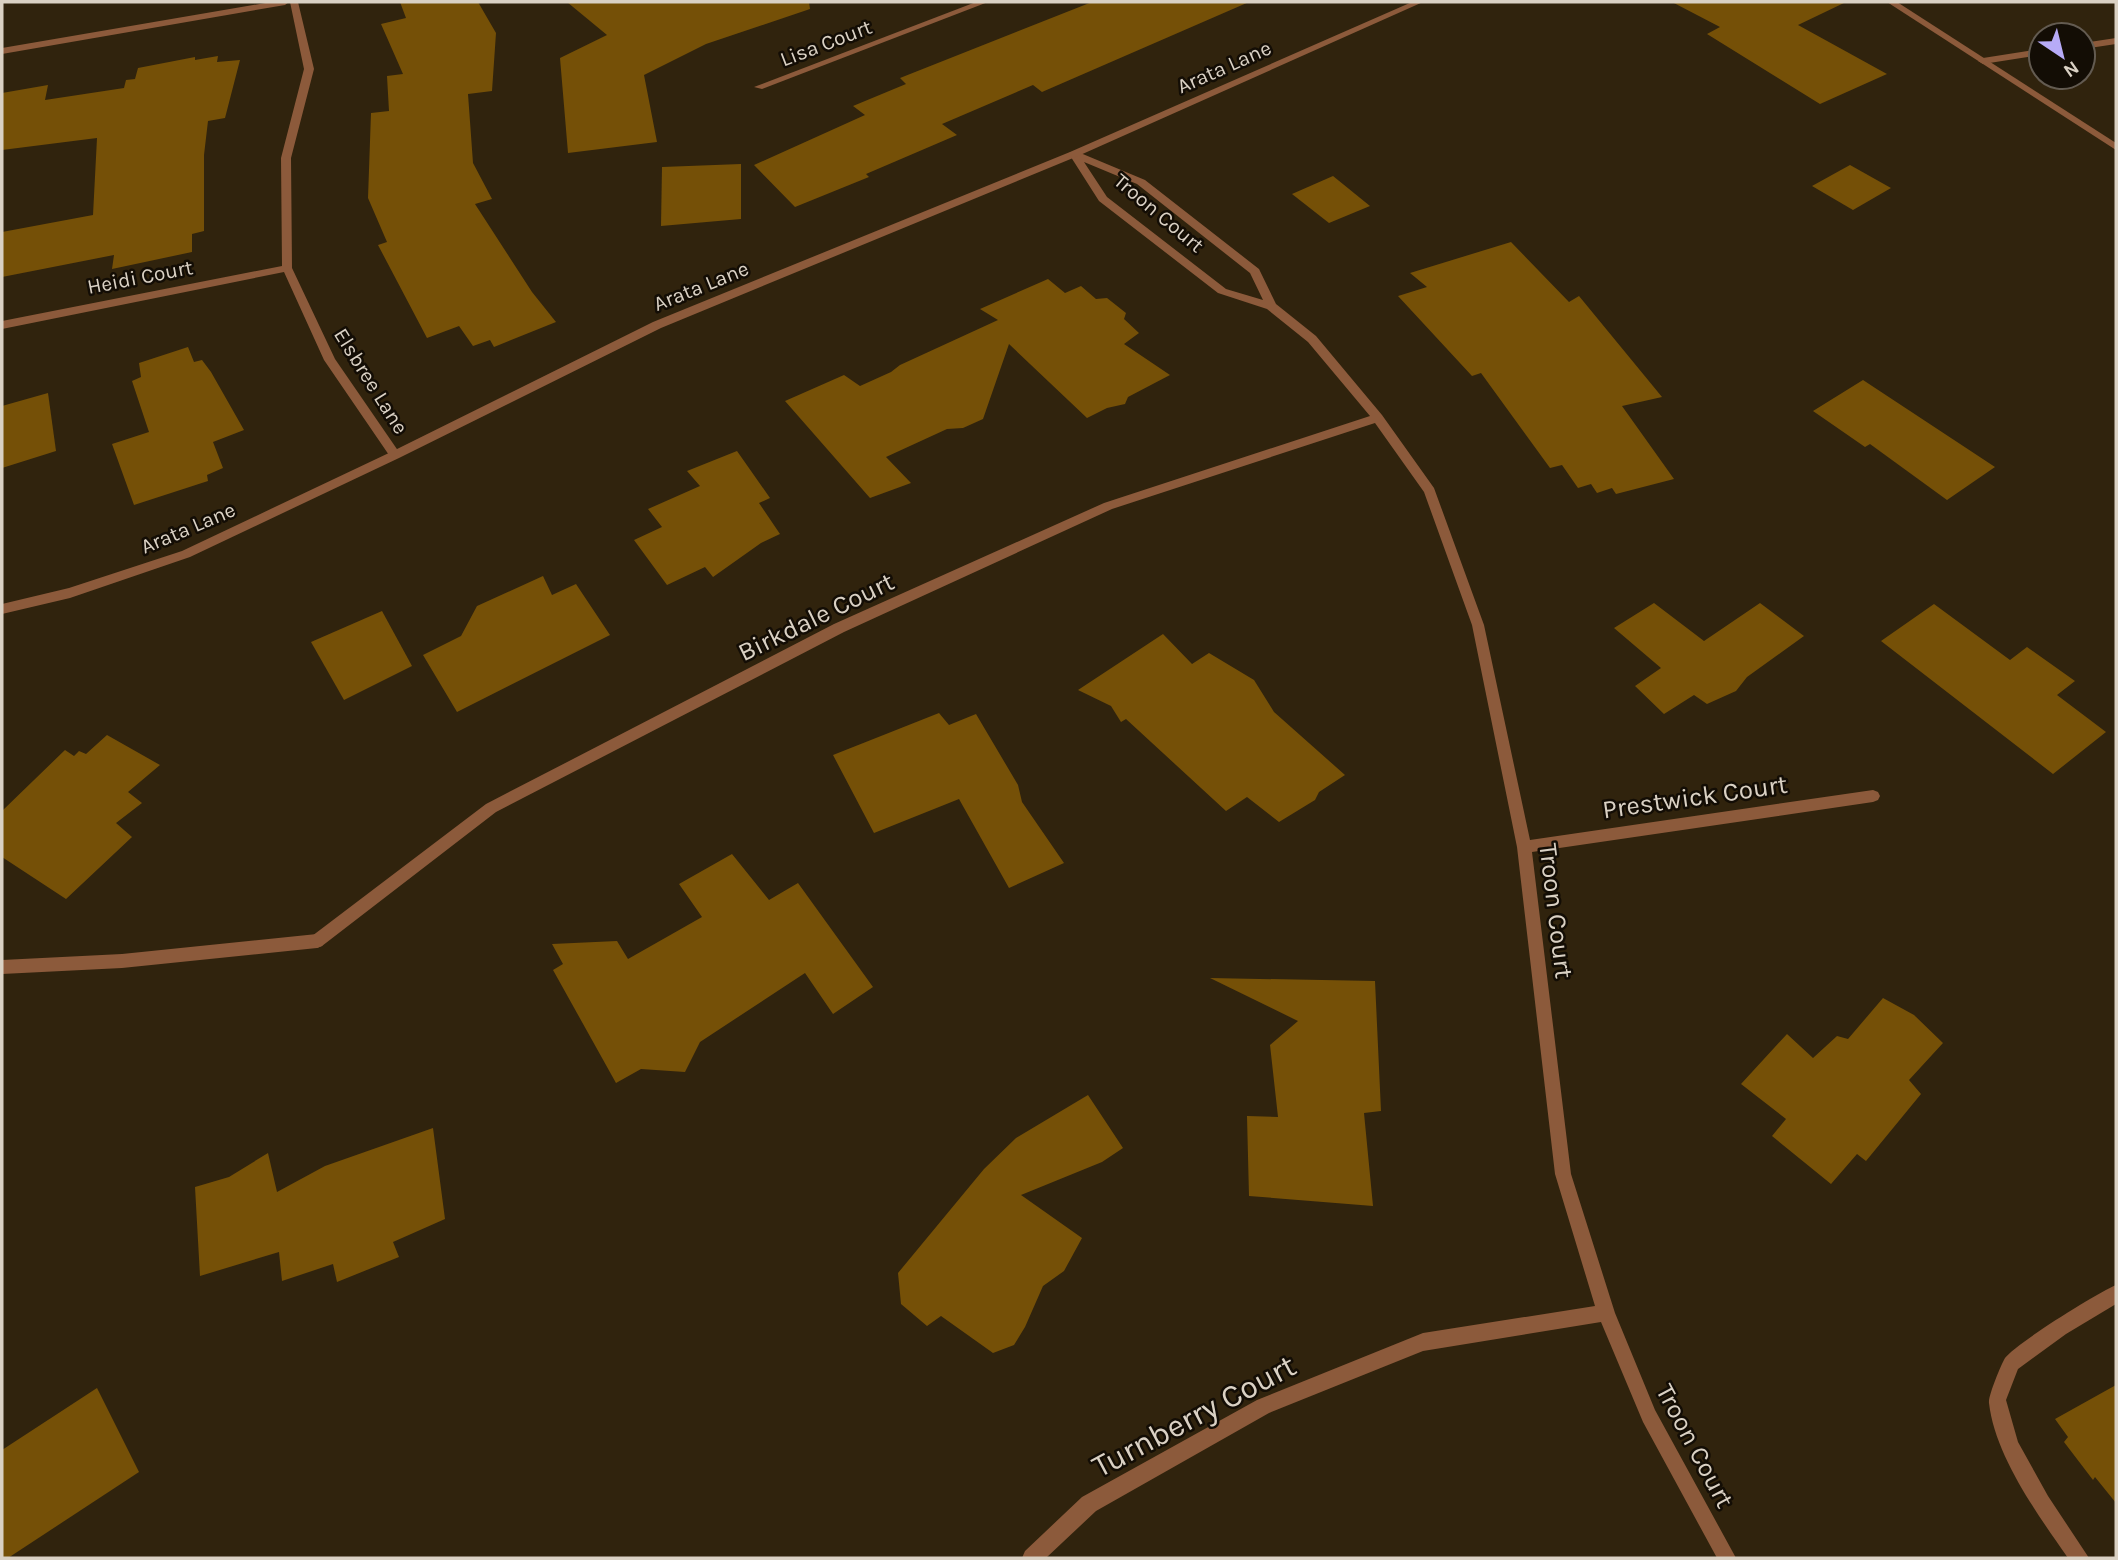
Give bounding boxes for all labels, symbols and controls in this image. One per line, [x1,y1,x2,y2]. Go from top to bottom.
street label: Lisa Court [777,15,875,71]
north arrow [2027,21,2097,91]
street label: Arata Lane [1173,36,1275,98]
text: N [2059,56,2083,82]
street label: Troon Court [1109,169,1209,258]
street label: Heidi Court [85,255,195,299]
street label: Arata Lane [650,256,752,316]
street label: Elsbree Lane [329,324,413,438]
street label: Arata Lane [137,497,239,559]
street label: Birkdale Court [733,566,899,668]
street label: Prestwick Court [1601,769,1790,825]
street label: Troon Court [1532,842,1580,981]
street label: Turnberry Court [1086,1347,1302,1485]
street label: Troon Court [1649,1379,1741,1513]

